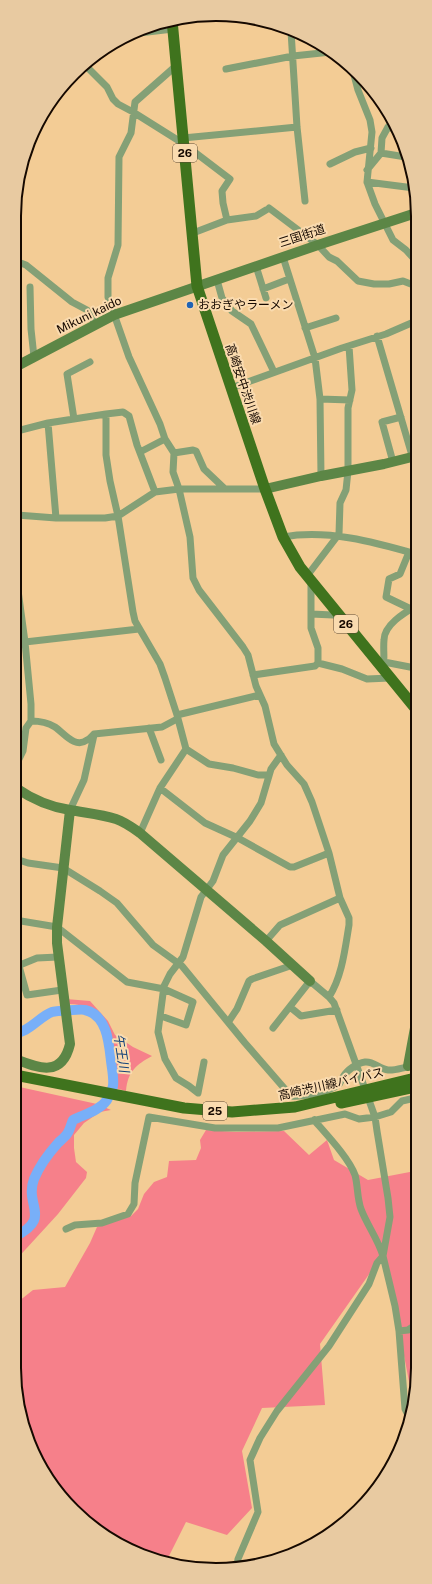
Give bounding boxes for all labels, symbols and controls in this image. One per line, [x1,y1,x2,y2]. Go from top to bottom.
road number: 26 [173,144,197,162]
street label: 三国街道 [277,222,327,250]
street label: Mikuni kaido [54,293,124,337]
place label: おおぎやラーメン [198,298,294,312]
marker: おおぎやラーメン [185,300,195,310]
street label: 高崎安中渋川線 [223,342,263,426]
road number: 26 [334,615,358,633]
water label: 午王川 [111,1033,132,1075]
street label: 高崎渋川線バイパス [277,1065,385,1103]
road number: 25 [203,1102,227,1120]

